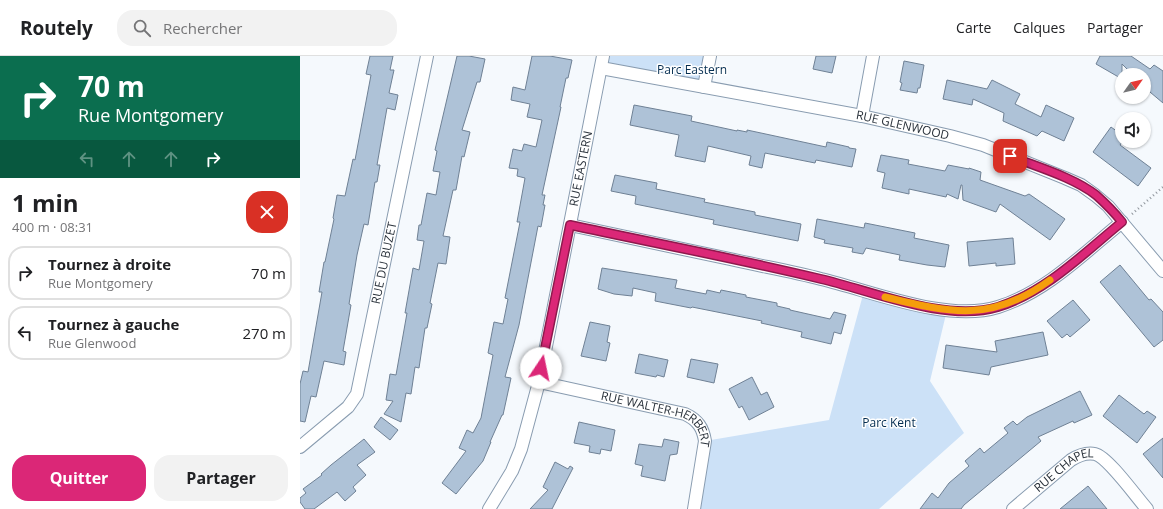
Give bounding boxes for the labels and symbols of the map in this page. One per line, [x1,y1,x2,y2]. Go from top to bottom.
park label: Parc Eastern [657,61,727,78]
north arrow [1115,68,1151,104]
street label: RUE GLENWOOD [855,106,951,144]
street label: RUE EASTERN [565,129,596,208]
pin [993,139,1027,173]
street label: RUE DU BUZET [367,220,400,305]
position arrow [520,347,562,389]
street label: RUE WALTER-HERBERT [599,387,714,448]
park label: Parc Kent [862,414,916,431]
street label: RUE CHAPEL [1030,444,1094,496]

